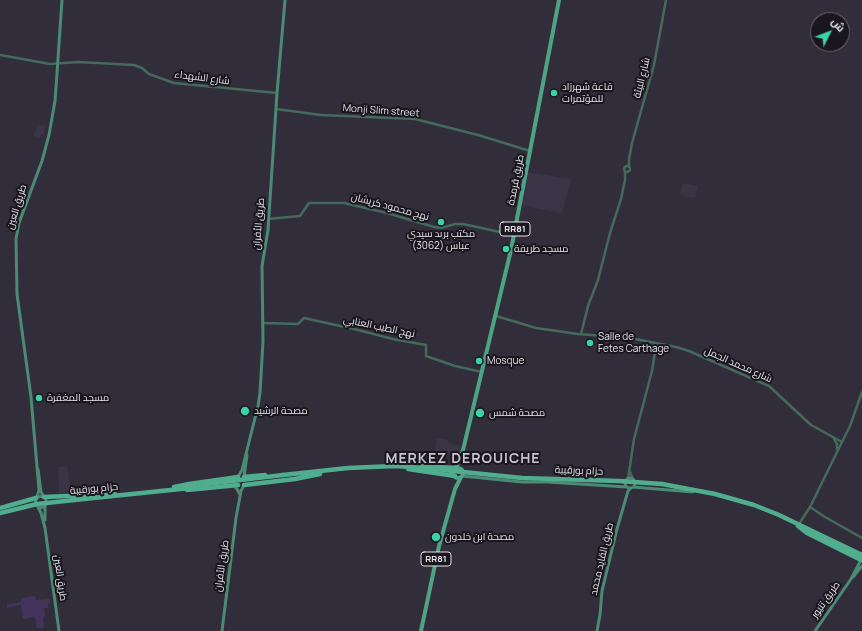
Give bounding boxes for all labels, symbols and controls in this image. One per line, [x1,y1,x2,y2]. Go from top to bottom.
north arrow [810,12,850,52]
text: ش [828,14,849,35]
street label: شارع البيئة [631,56,653,100]
street label: شارع الشهداء [174,69,230,87]
place label: قاعة شهرزاد للمؤتمرات [562,81,613,104]
marker: قاعة شهرزاد للمؤتمرات [549,88,559,98]
street label: Monji Slim street [342,102,420,120]
street label: طريق قرمدة [505,154,527,206]
street label: طريق العين [4,183,30,231]
street label: نهج محمود كريشان [350,191,430,223]
street label: طريق الأفران [251,197,267,251]
marker: مكتب بريد سيدي عباس (3062) [436,217,446,227]
road number: RR81 [500,222,530,236]
place label: مكتب بريد سيدي عباس (3062) [407,228,475,252]
place label: مسجد طريفة [514,243,568,255]
marker: مسجد طريفة [501,244,511,254]
street label: نهج الطيب العنابي [342,314,416,340]
place label: Salle de Fetes Carthage [598,331,669,354]
marker: Salle de Fetes Carthage [585,338,595,348]
street label: شارع محمد الجمل [702,345,774,385]
place label: Mosque [487,355,524,367]
marker: Mosque [474,356,484,366]
place label: مسجد المغفرة [47,392,109,404]
marker: مسجد المغفرة [34,393,44,403]
marker: مصحة الرشيد [239,405,251,417]
place label: مصحة الرشيد [254,405,308,417]
marker: مصحة شمس [474,407,486,419]
place label: مصحة شمس [489,407,545,419]
district label: MERKEZ DEROUICHE [385,451,541,467]
street label: حزام بورقيبة [555,464,603,478]
street label: حزام بورقيبة [69,481,119,497]
street label: طريق القايد محمد [588,522,616,596]
marker: مصحة ابن خلدون [430,531,442,543]
place label: مصحة ابن خلدون [445,531,514,543]
street label: طريق الأفران [212,539,232,593]
road number: RR81 [421,552,451,566]
street label: طريق العين [51,554,69,602]
street label: طريق تنيور [809,579,843,621]

